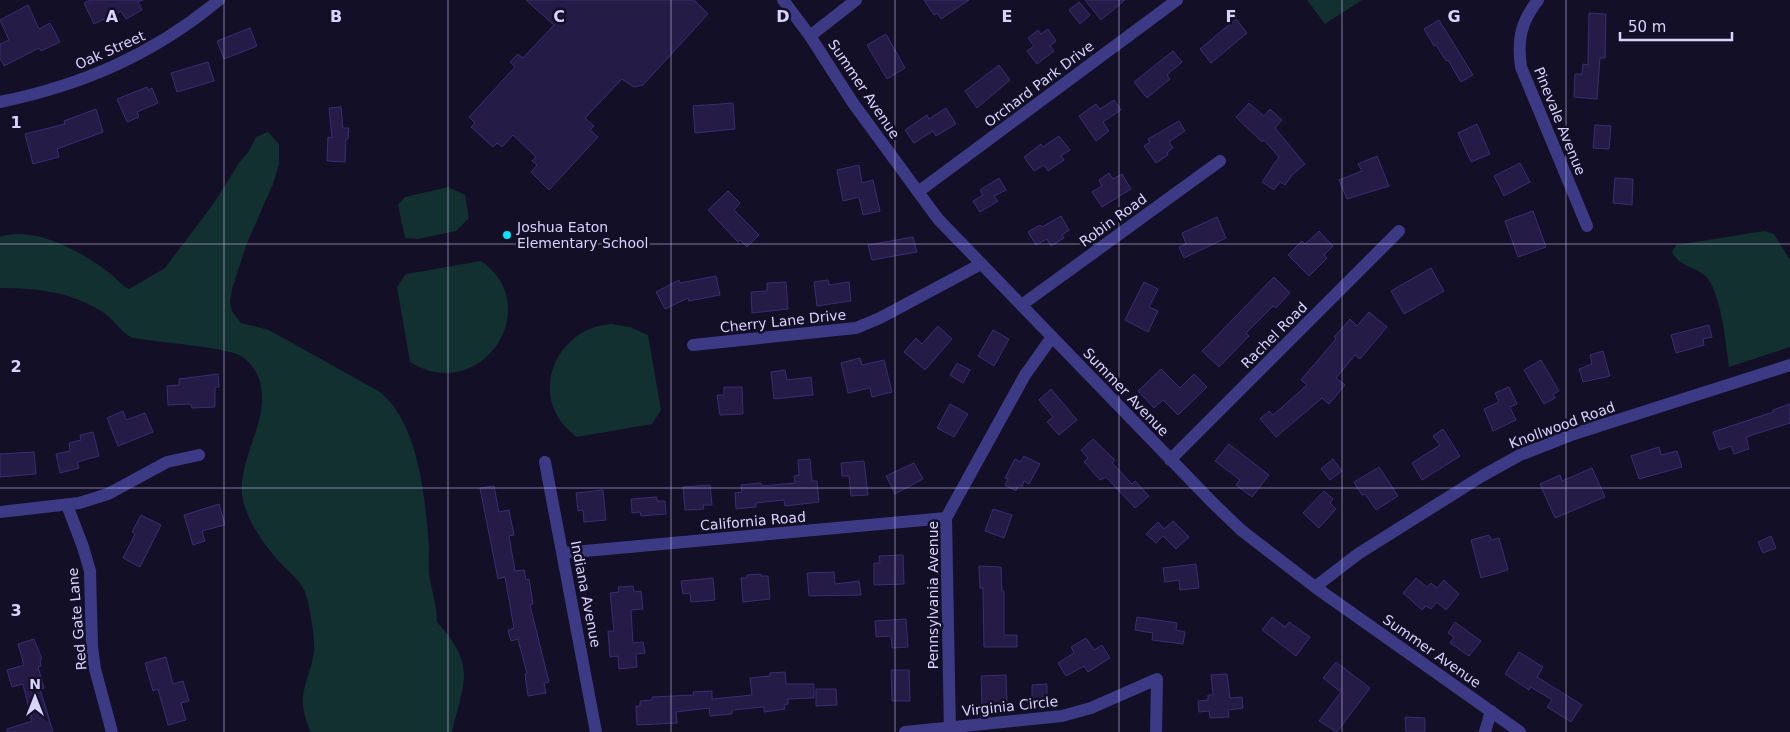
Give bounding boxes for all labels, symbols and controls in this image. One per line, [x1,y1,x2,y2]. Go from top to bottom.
text: A [106,7,119,26]
text: B [330,7,342,26]
text: C [553,7,565,26]
text: D [776,7,790,26]
text: E [1002,7,1012,26]
text: F [1226,7,1236,26]
text: G [1447,7,1461,26]
scale bar [1620,10,1732,42]
text: 50 m [1628,18,1666,36]
street label: Oak Street [73,27,148,73]
street label: Summer Avenue [825,36,903,142]
street label: Orchard Park Drive [981,38,1097,130]
street label: Pinevale Avenue [1531,65,1589,177]
text: 1 [10,113,22,132]
street label: Robin Road [1076,190,1150,250]
place label: Joshua Eaton Elementary School [516,219,649,251]
marker: Joshua Eaton Elementary School [501,229,513,241]
street label: Rachel Road [1238,299,1310,371]
street label: Cherry Lane Drive [719,306,847,336]
street label: Summer Avenue [1080,345,1172,439]
text: 2 [10,357,22,376]
street label: Knollwood Road [1507,398,1617,452]
street label: California Road [699,508,807,534]
street label: Pennsylvania Avenue [925,521,941,669]
street label: Indiana Avenue [568,539,604,649]
street label: Red Gate Lane [65,567,89,671]
text: 3 [10,601,22,620]
street label: Summer Avenue [1380,611,1484,691]
north arrow [10,672,60,722]
text: N [29,676,41,692]
street label: Virginia Circle [961,693,1059,719]

